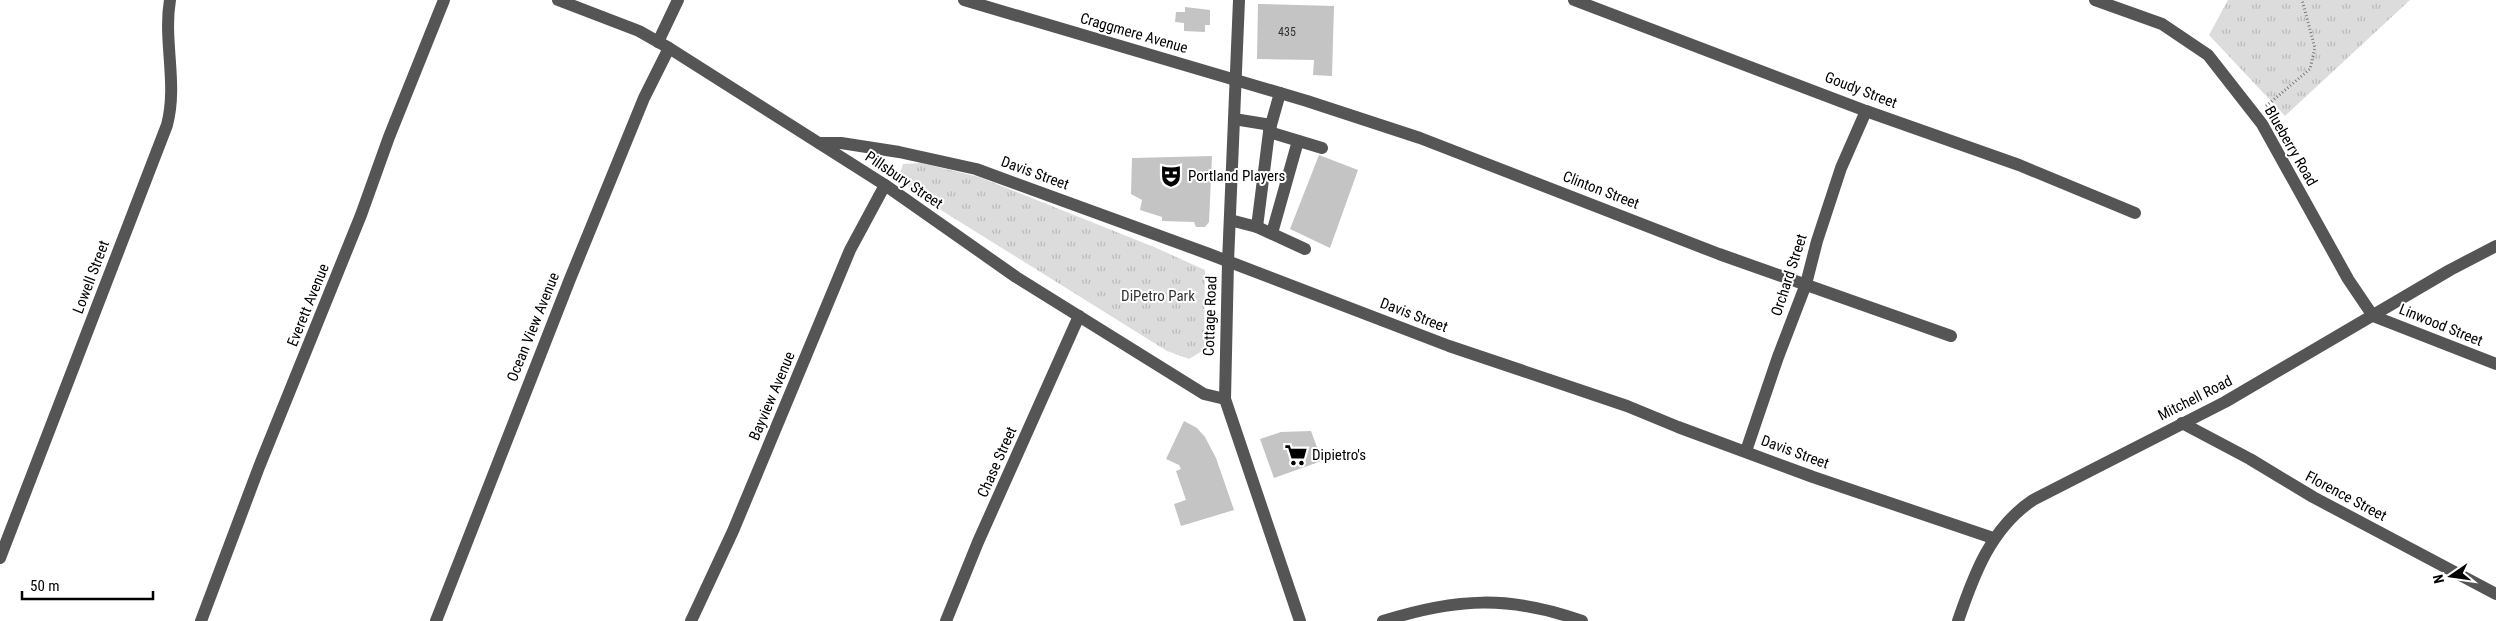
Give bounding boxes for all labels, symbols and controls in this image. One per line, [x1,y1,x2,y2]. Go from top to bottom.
street label: Craggmere Avenue [1078,9,1190,57]
house number: 435 [1278,25,1296,39]
street label: Goudy Street [1822,68,1900,112]
street label: Blueberry Road [2261,103,2321,189]
street label: Pillsbury Street [862,147,946,213]
street label: Davis Street [999,152,1071,194]
theatre icon: Portland Players [1158,163,1184,189]
place label: Portland Players [1188,167,1285,185]
street label: Clinton Street [1560,167,1642,213]
street label: Orchard Street [1767,232,1811,318]
street label: Lowell Street [69,238,113,316]
street label: Everett Avenue [283,261,333,349]
street label: Ocean View Avenue [503,270,563,384]
street label: Cottage Road [1200,276,1220,356]
park label: DiPetro Park [1121,287,1195,305]
street label: Davis Street [1378,294,1450,336]
street label: Linwood Street [2397,300,2485,350]
street label: Bayview Avenue [745,349,799,443]
street label: Mitchell Road [2155,372,2235,424]
street label: Chase Street [973,424,1021,500]
street label: Davis Street [1759,431,1831,473]
supermarket icon: Dipietro's [1283,442,1309,468]
place label: Dipietro's [1312,446,1366,464]
street label: Florence Street [2302,467,2390,525]
north arrow [2426,551,2476,601]
scale bar [22,568,154,600]
text: N [2430,573,2447,585]
text: 50 m [30,577,60,595]

